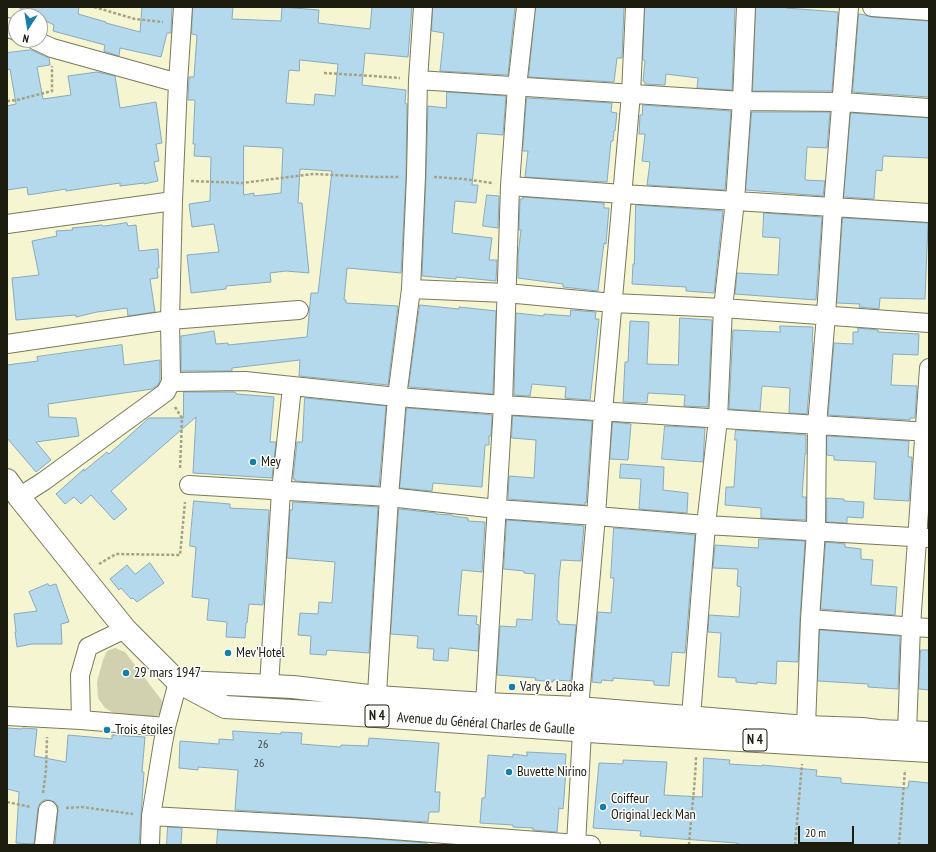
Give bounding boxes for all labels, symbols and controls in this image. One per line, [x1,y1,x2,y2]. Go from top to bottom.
north arrow [8,8,48,48]
text: N [21,31,30,46]
place label: Mey [261,454,281,470]
marker: Mey [248,457,258,467]
place label: Mev'Hotel [236,645,285,661]
marker: Mev'Hotel [223,648,233,658]
place label: 29 mars 1947 [134,665,201,681]
marker: 29 mars 1947 [121,668,131,678]
place label: Vary & Laoka [520,679,584,695]
marker: Vary & Laoka [507,682,517,692]
road number: N 4 [365,705,389,727]
street label: Avenue du Général Charles de Gaulle [397,709,575,739]
place label: Trois étoiles [115,722,173,738]
marker: Trois étoiles [102,725,112,735]
road number: N 4 [743,729,767,751]
house number: 26 [258,738,268,752]
house number: 26 [254,757,264,771]
place label: Buvette Nirino [517,764,587,780]
marker: Buvette Nirino [504,767,514,777]
place label: Coiffeur Original Jeck Man [611,791,696,824]
marker: Coiffeur Original Jeck Man [598,802,608,812]
scale bar [800,818,856,844]
text: 20 m [805,825,826,840]

